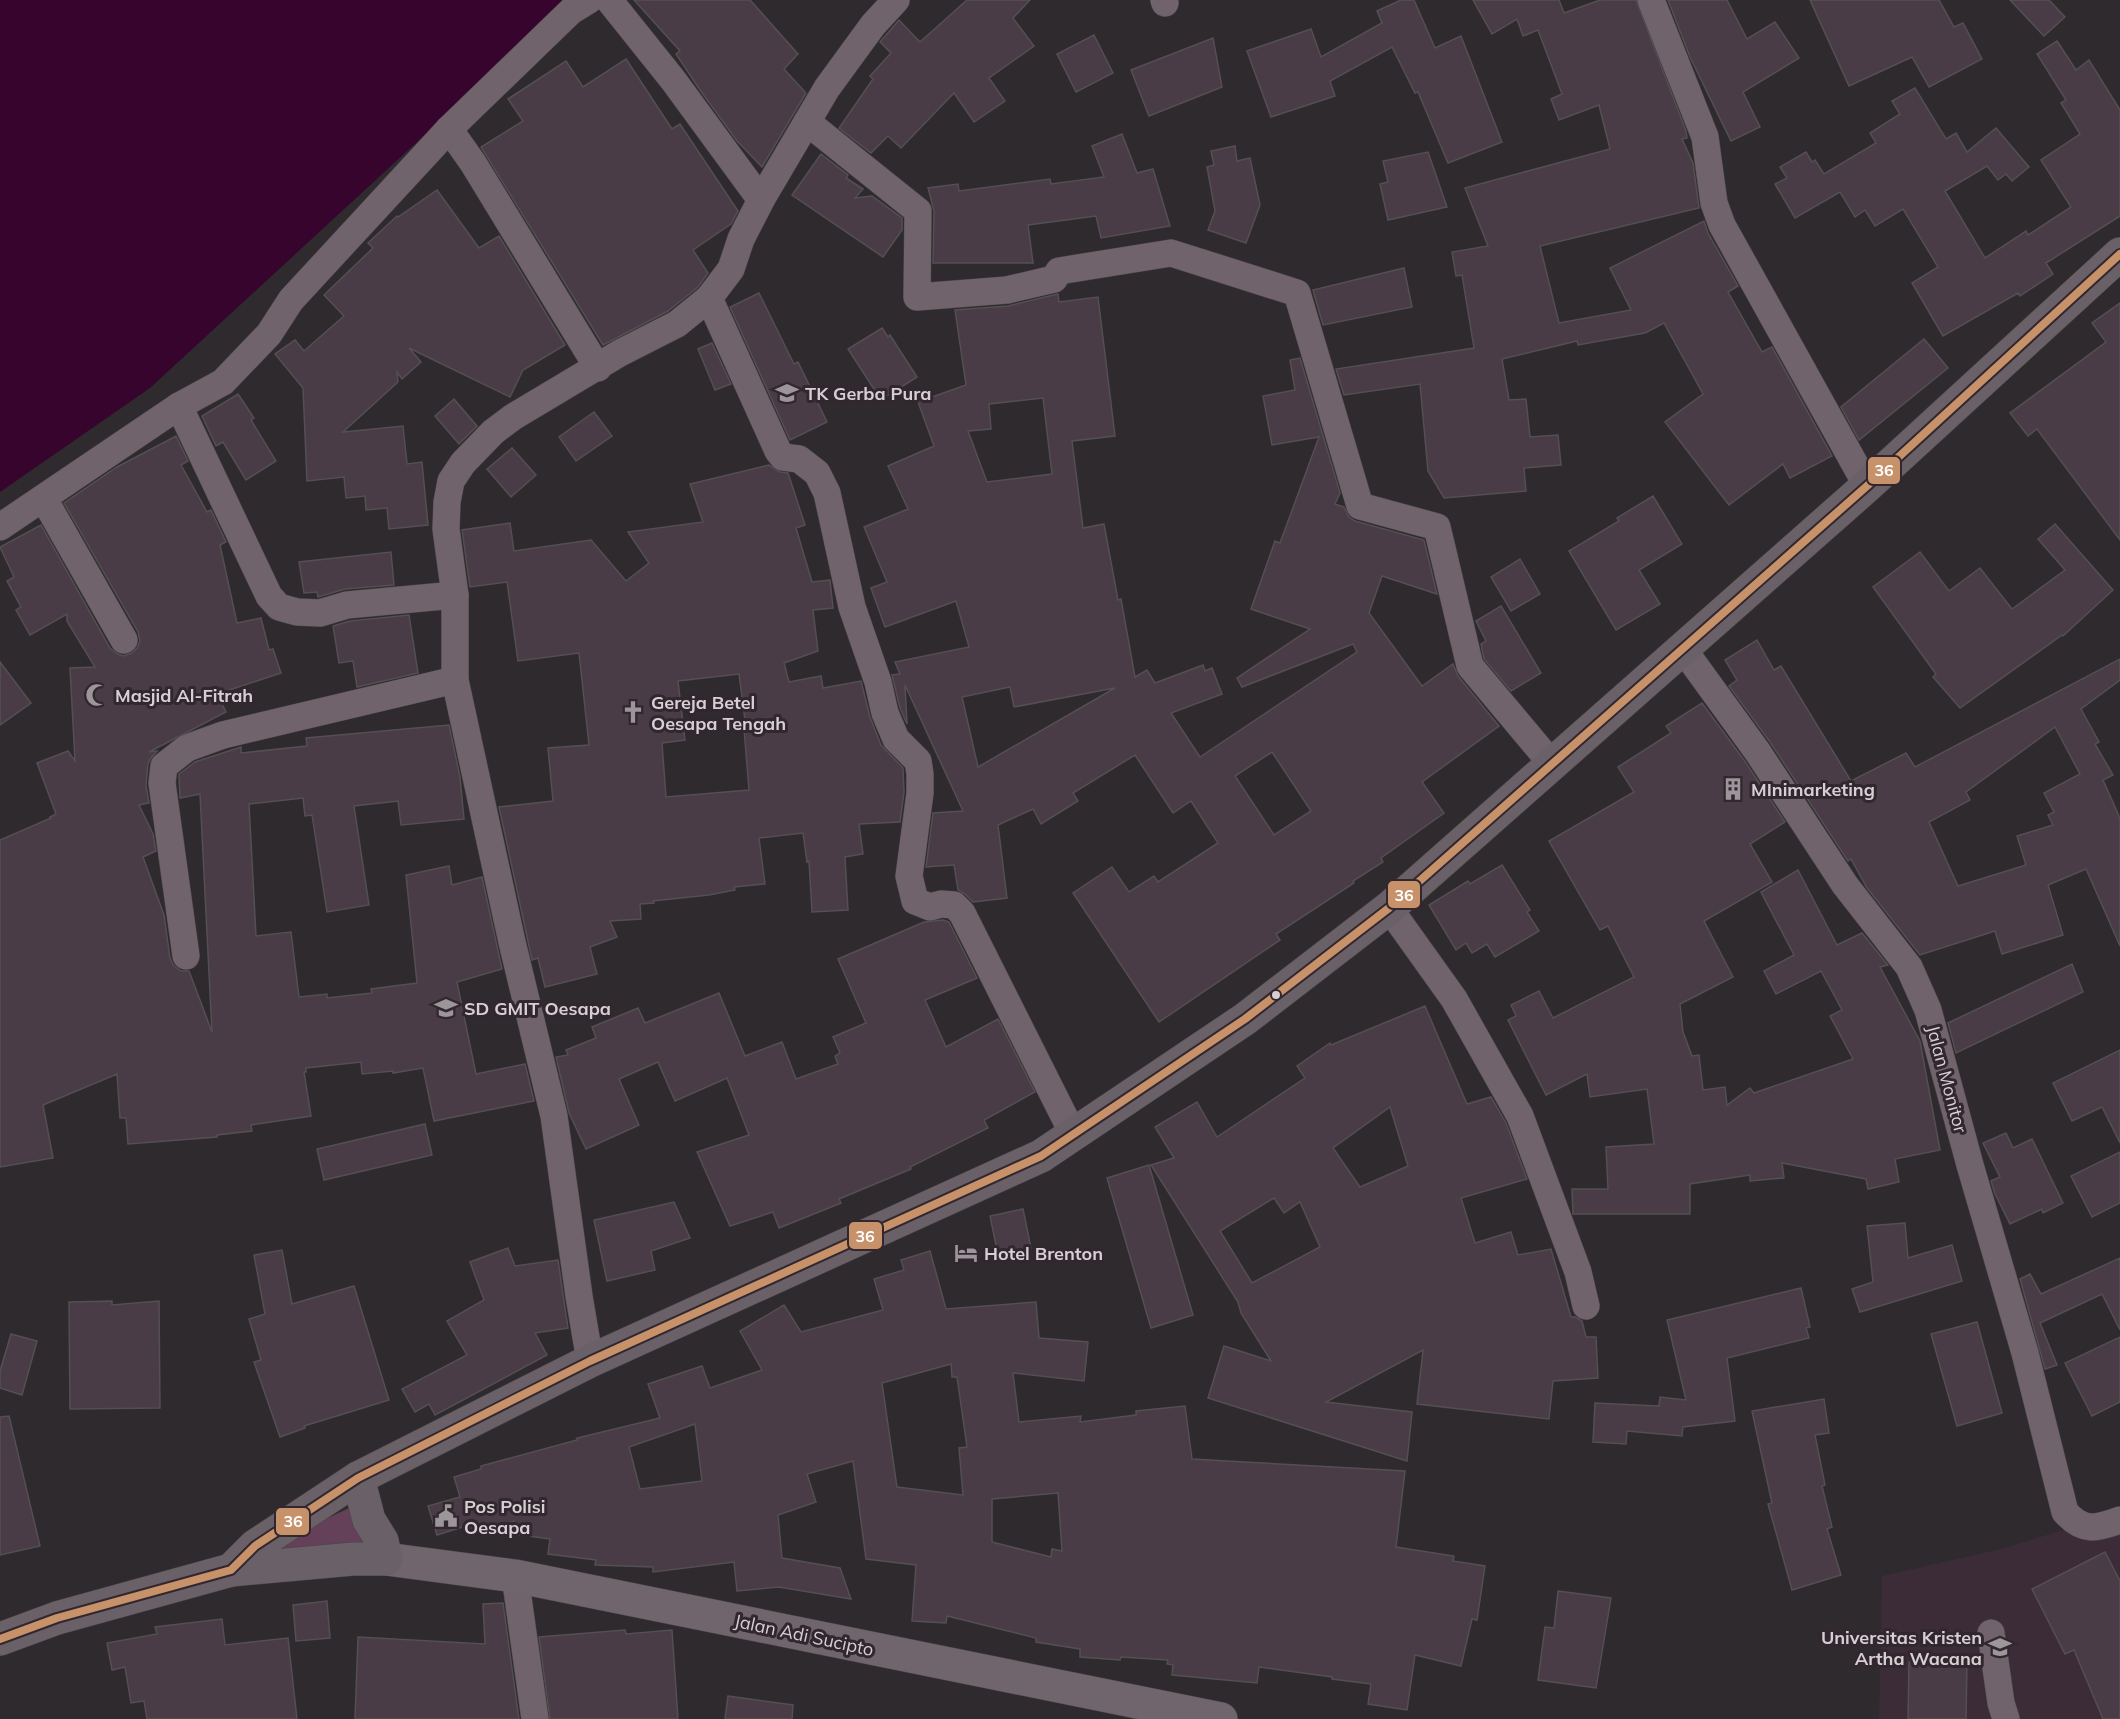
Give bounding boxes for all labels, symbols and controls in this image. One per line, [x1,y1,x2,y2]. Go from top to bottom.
school or university icon: TK Gerba Pura [774,380,800,406]
place label: TK Gerba Pura [805,382,931,405]
line badge: 36 [1867,456,1901,485]
text: 36 [1874,460,1894,480]
mosque icon: Masjid Al-Fitrah [84,682,110,708]
place label: Masjid Al-Fitrah [115,684,253,707]
place label: Gereja Betel Oesapa Tengah [651,691,786,735]
church icon: Gereja Betel Oesapa Tengah [620,699,646,725]
building icon: MInimarketing [1720,776,1746,802]
place label: MInimarketing [1751,778,1875,801]
line badge: 36 [1387,880,1421,909]
text: 36 [1394,885,1414,905]
unlabelled marker [1270,989,1282,1001]
school or university icon: SD GMIT Oesapa [433,995,459,1021]
place label: SD GMIT Oesapa [464,997,611,1020]
street label: Jalan Monitor [1922,1023,1973,1136]
line badge: 36 [848,1221,883,1250]
text: 36 [855,1226,875,1246]
hotel icon: Hotel Brenton [953,1240,979,1266]
place label: Hotel Brenton [984,1242,1103,1265]
place label: Pos Polisi Oesapa [464,1495,545,1539]
public building icon: Pos Polisi Oesapa [433,1503,459,1529]
line badge: 36 [275,1507,310,1536]
text: 36 [283,1511,303,1531]
street label: Jalan Adi Sucipto [732,1609,876,1661]
place label: Universitas Kristen Artha Wacana [1821,1626,1982,1670]
school or university icon: Universitas Kristen Artha Wacana [1987,1634,2013,1660]

